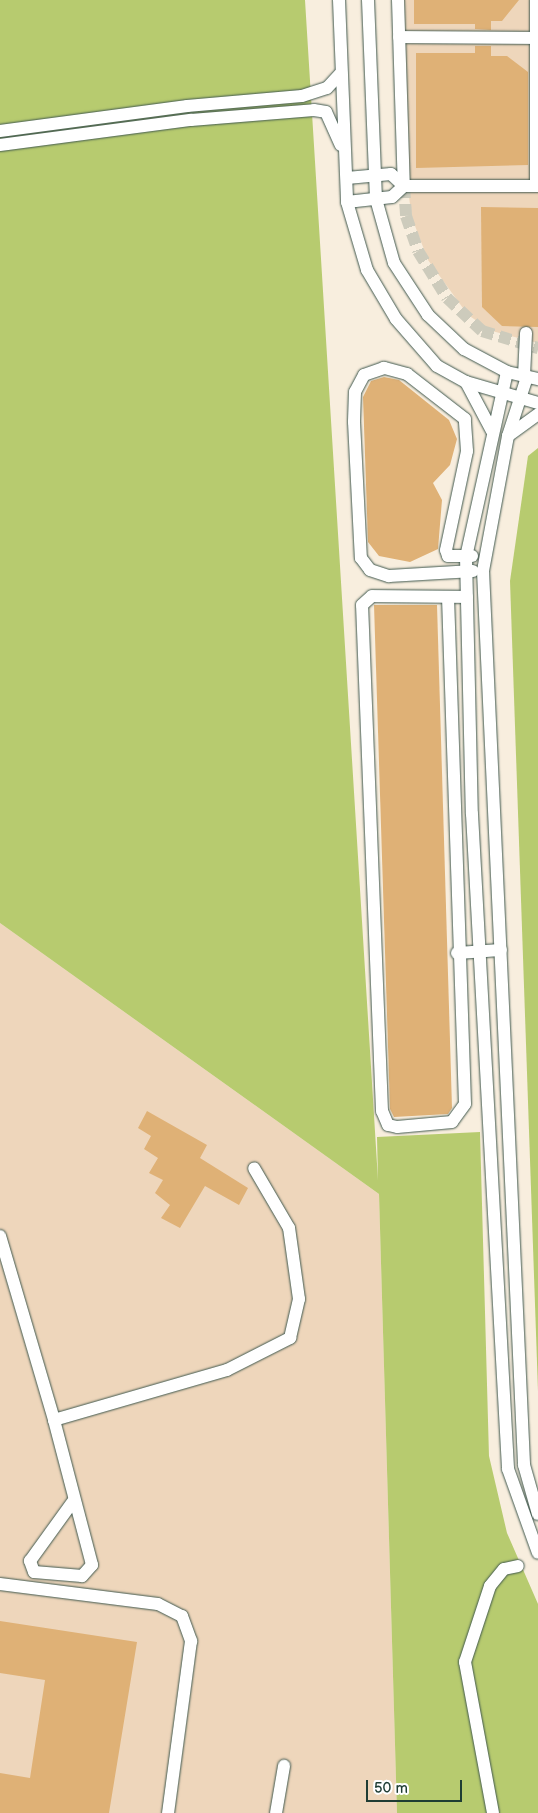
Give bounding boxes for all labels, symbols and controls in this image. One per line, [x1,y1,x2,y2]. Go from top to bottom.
scale bar [368,1770,464,1802]
text: 50 m [374,1779,408,1798]

